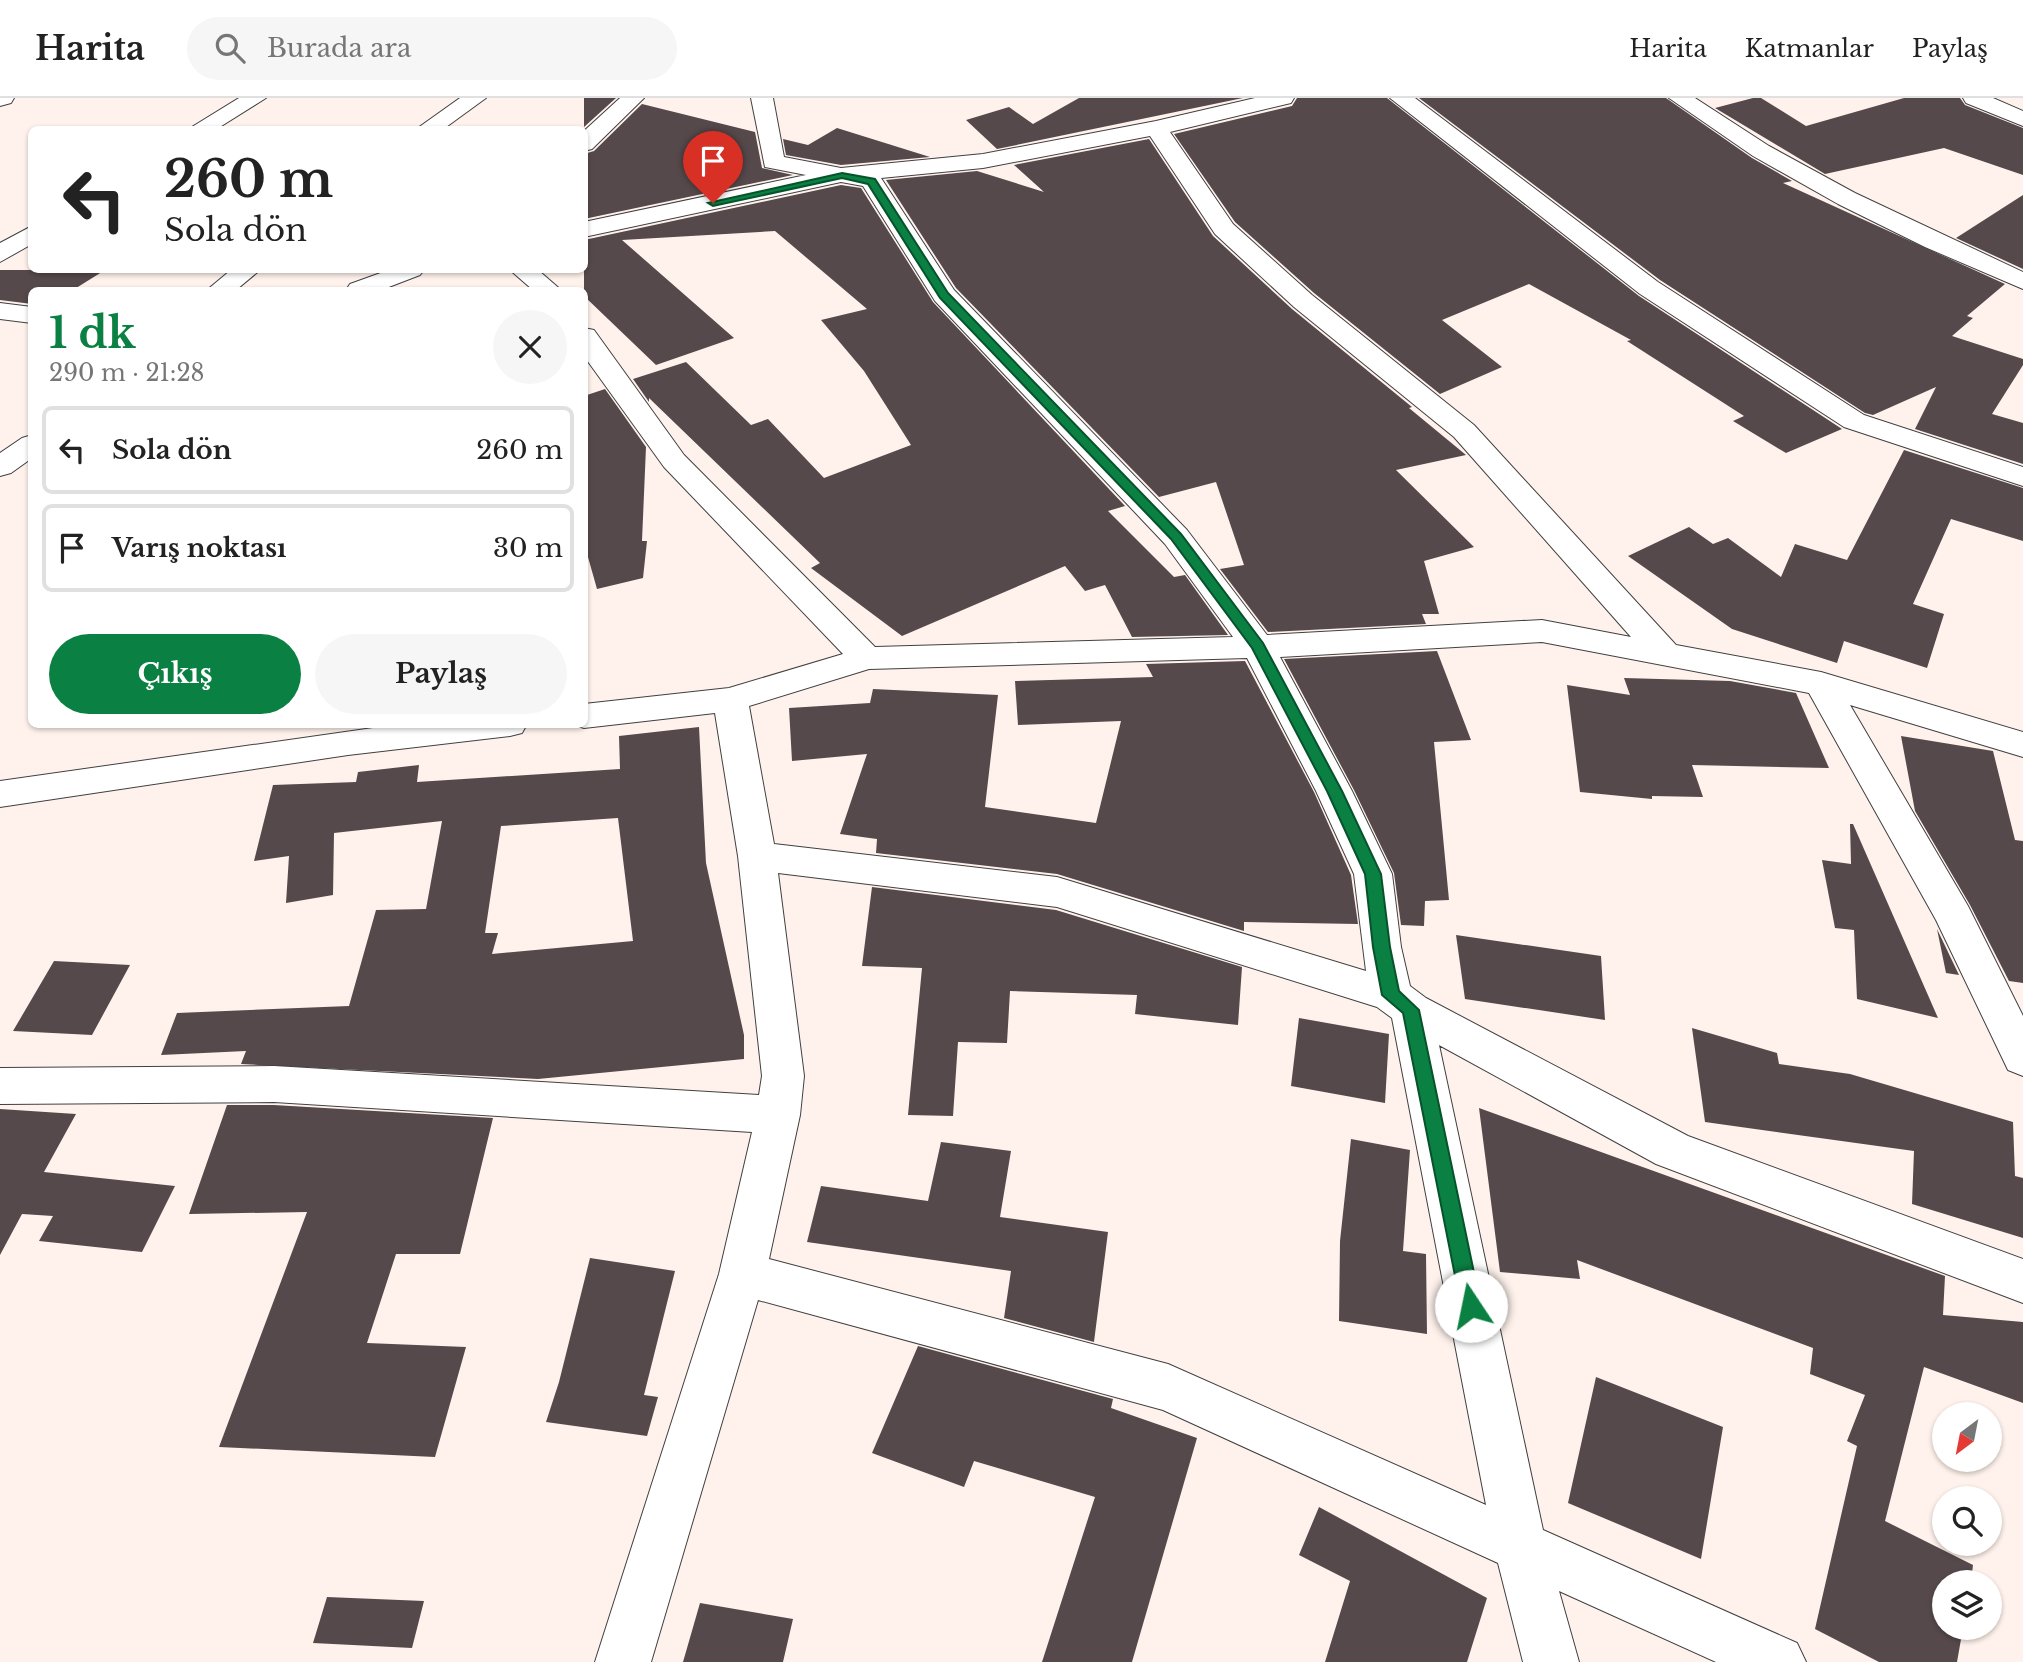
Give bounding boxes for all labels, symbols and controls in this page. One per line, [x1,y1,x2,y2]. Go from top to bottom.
search box [187,17,677,80]
text: Harita [35,28,145,69]
icon: search [211,29,249,67]
text: Burada ara [267,32,411,64]
text: Harita [1629,34,1707,63]
text: Katmanlar [1745,34,1874,63]
text: Paylaş [1912,34,1988,63]
pin [683,131,743,203]
icon: arrive [694,142,732,180]
text: 260 m [164,149,333,210]
icon: left [49,154,140,245]
text: Sola dön [164,210,307,250]
text: 1 dk [49,307,136,359]
button: close [493,310,567,384]
text: 290 m · 21:28 [49,359,205,387]
icon: left [53,431,91,469]
text: Sola dön [112,434,232,466]
text: 260 m [476,434,563,466]
icon: arrive [53,529,91,567]
text: Varış noktası [112,532,287,564]
text: 30 m [493,532,563,564]
button: Çıkış [49,634,301,714]
button: Paylaş [315,634,567,714]
position arrow [1434,1269,1508,1343]
north arrow [1932,1402,2002,1472]
map controls [1932,1402,2002,1640]
button: search [1932,1486,2002,1556]
button: layers [1932,1570,2002,1640]

